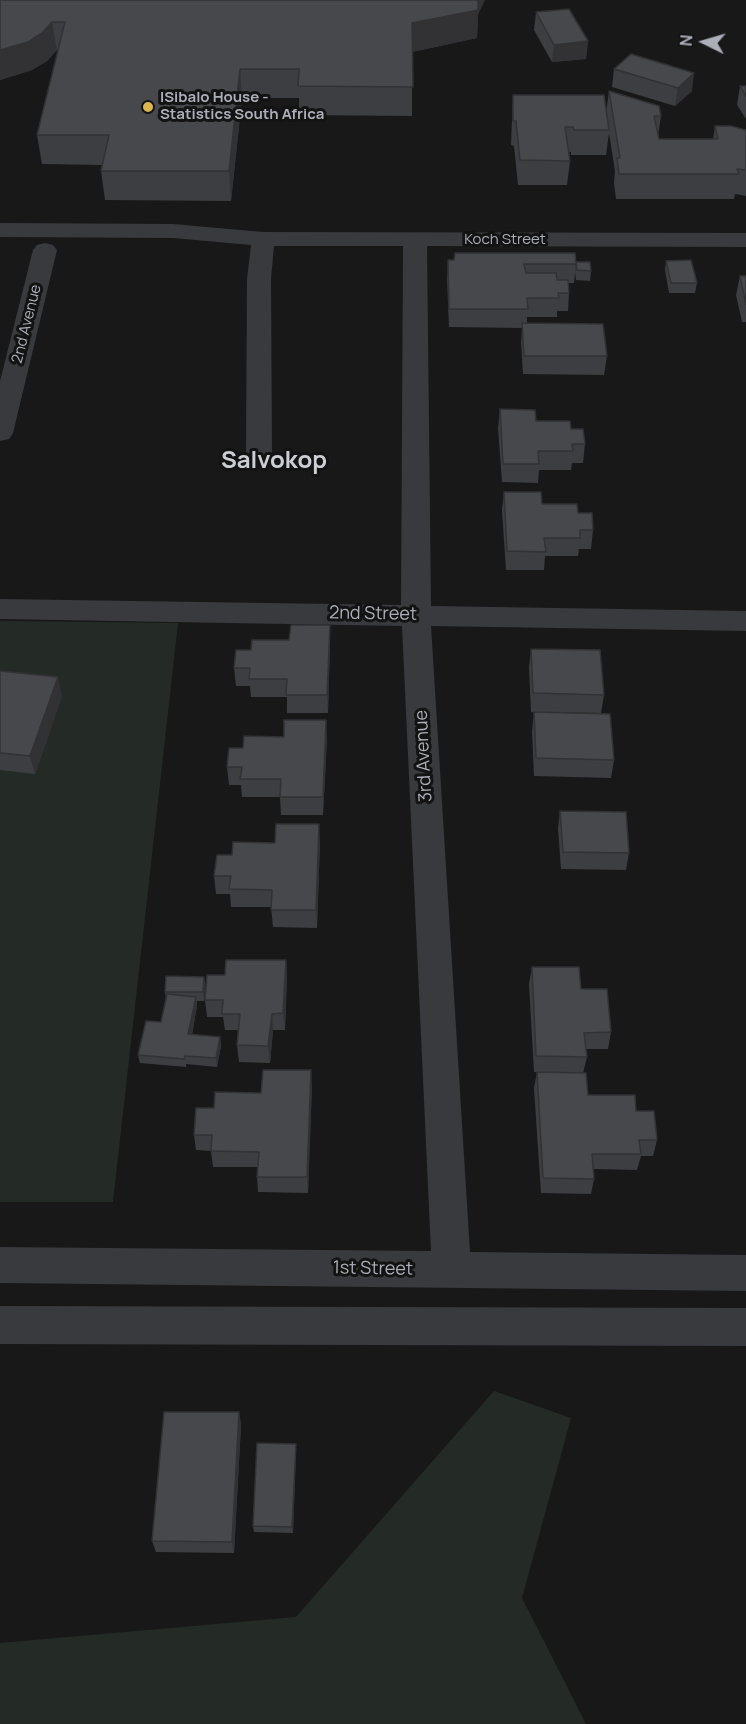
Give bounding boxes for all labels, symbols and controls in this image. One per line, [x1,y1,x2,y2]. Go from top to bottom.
north arrow [674,12,734,72]
text: N [675,34,698,47]
place label: ISibalo House - Statistics South Africa [160,89,324,124]
marker: ISibalo House - Statistics South Africa [141,100,155,114]
street label: Koch Street [464,231,546,249]
street label: 2nd Avenue [9,283,45,365]
district label: Salvokop [221,447,327,475]
street label: 2nd Street [329,602,417,626]
street label: 3rd Avenue [411,709,437,803]
street label: 1st Street [333,1258,413,1280]

